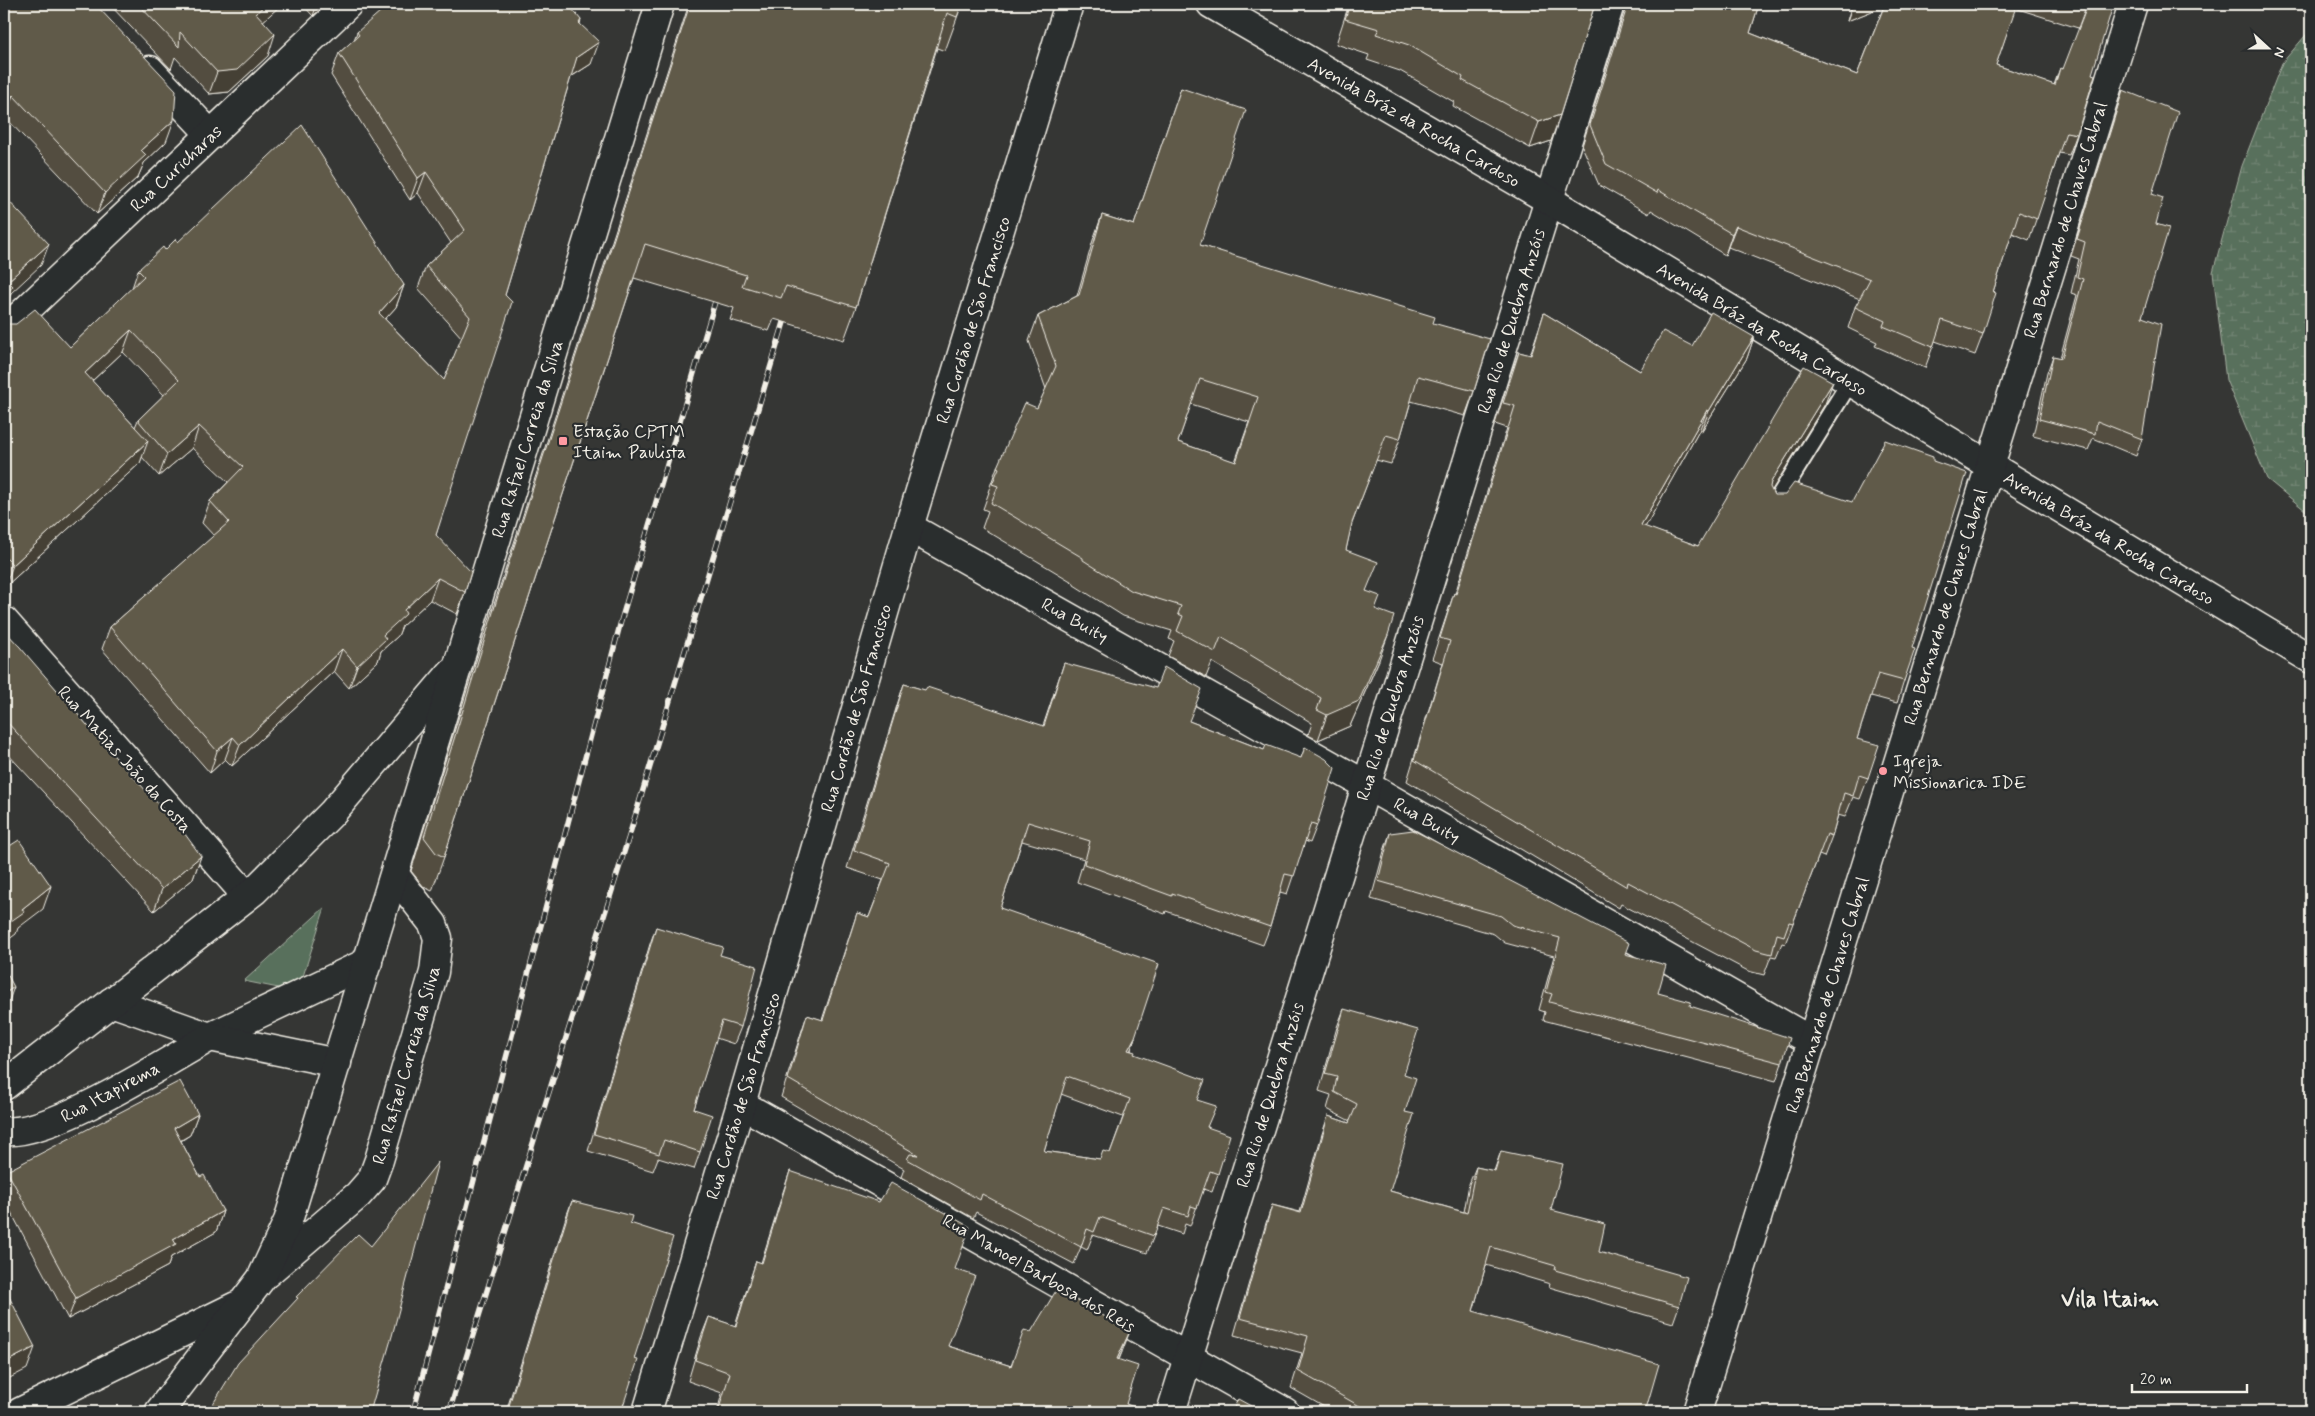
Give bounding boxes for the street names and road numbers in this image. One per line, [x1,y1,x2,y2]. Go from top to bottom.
street label: Avenida Bráz da Rocha Cardoso [1303,52,1524,194]
street label: Rua Bernardo de Chaves Cabral [2019,99,2113,341]
street label: Rua Curicharas [125,120,228,218]
street label: Rua Cordão de São Francisco [931,214,1017,427]
street label: Rua Rio de Quebra Anzóis [1472,226,1552,417]
street label: Avenida Bráz da Rocha Cardoso [1652,257,1871,402]
street label: Rua Rafael Correia da Silva [486,338,569,541]
street label: Avenida Bráz da Rocha Cardoso [1999,466,2218,611]
street label: Rua Bernardo de Chaves Cabral [1899,486,1993,728]
street label: Rua Buity [1037,593,1112,649]
street label: Rua Cordão de São Francisco [816,601,898,815]
street label: Rua Rio de Quebra Anzóis [1351,613,1431,804]
street label: Rua Matias João da Costa [52,681,197,839]
street label: Rua Buity [1389,792,1464,850]
street label: Rua Bernardo de Chaves Cabral [1781,874,1875,1116]
street label: Rua Rafael Correia da Silva [367,963,447,1167]
street label: Rua Cordão de São Francisco [701,990,787,1203]
street label: Rua Rio de Quebra Anzóis [1231,1000,1311,1191]
street label: Rua Itapirema [57,1057,164,1129]
street label: Rua Manoel Barbosa dos Reis [938,1209,1139,1339]

